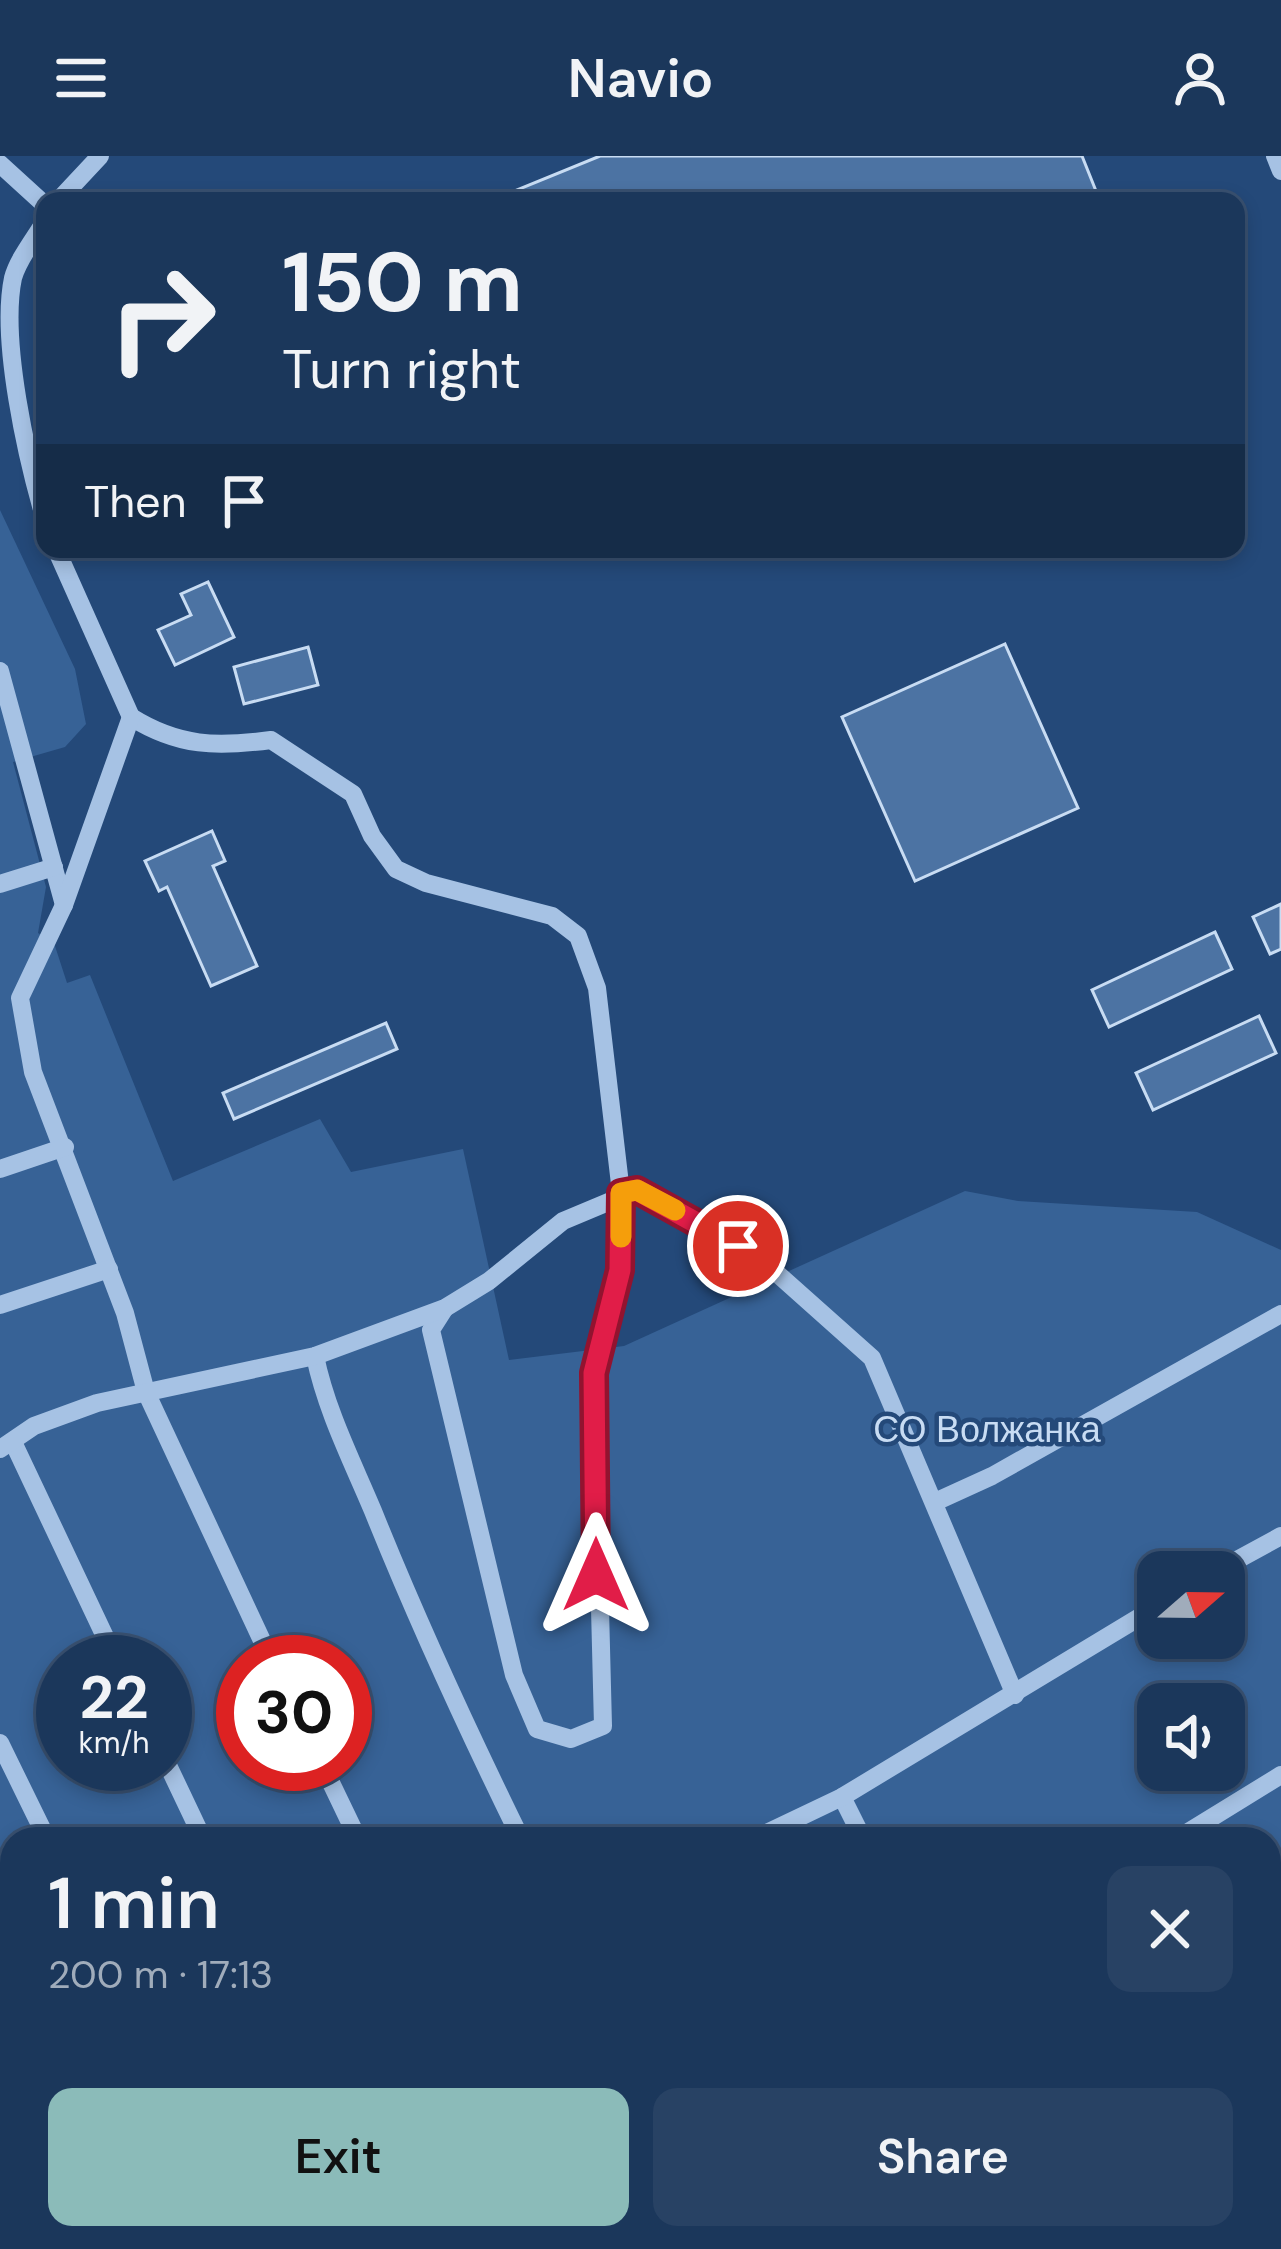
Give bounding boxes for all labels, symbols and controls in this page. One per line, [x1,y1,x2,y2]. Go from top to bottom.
text: Navio [568,43,713,114]
icon: menu [48,45,114,111]
icon: person [1167,45,1233,111]
text: 150 m [282,228,523,337]
icon: right [84,240,240,396]
text: Turn right [282,334,521,405]
icon: arrive [211,468,277,534]
text: Then [84,472,187,531]
pin [687,1195,789,1297]
icon: arrive [705,1213,771,1279]
park label: СО Волжанка [873,1406,1102,1453]
position arrow [533,1512,659,1638]
north arrow [1137,1551,1245,1659]
map controls [1137,1551,1245,1791]
speed limit sign: 30 [216,1635,372,1791]
text: 22 [79,1658,149,1737]
button: sound [1137,1683,1245,1791]
text: km/h [79,1723,149,1762]
text: 1 min [48,1857,220,1950]
button: close [1107,1866,1233,1992]
text: 200 m · 17:13 [48,1949,273,2000]
button: Exit [48,2088,629,2226]
button: Share [653,2088,1233,2226]

